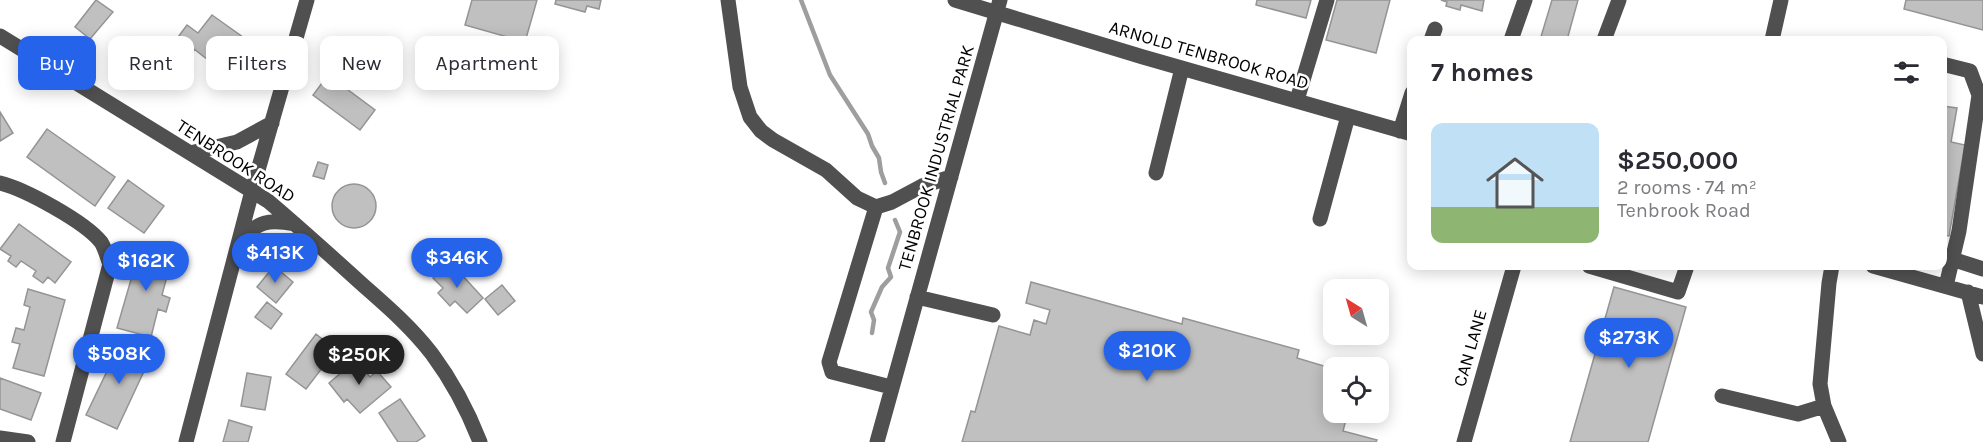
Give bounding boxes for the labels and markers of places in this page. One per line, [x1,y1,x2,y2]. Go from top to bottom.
pin: $413K [233,233,317,284]
pin: $346K [415,238,499,289]
pin: $162K [104,241,188,292]
pin: $273K [1587,318,1671,369]
pin: $210K [1105,331,1189,382]
pin: $508K [77,334,161,385]
pin: $250K [317,335,401,386]

